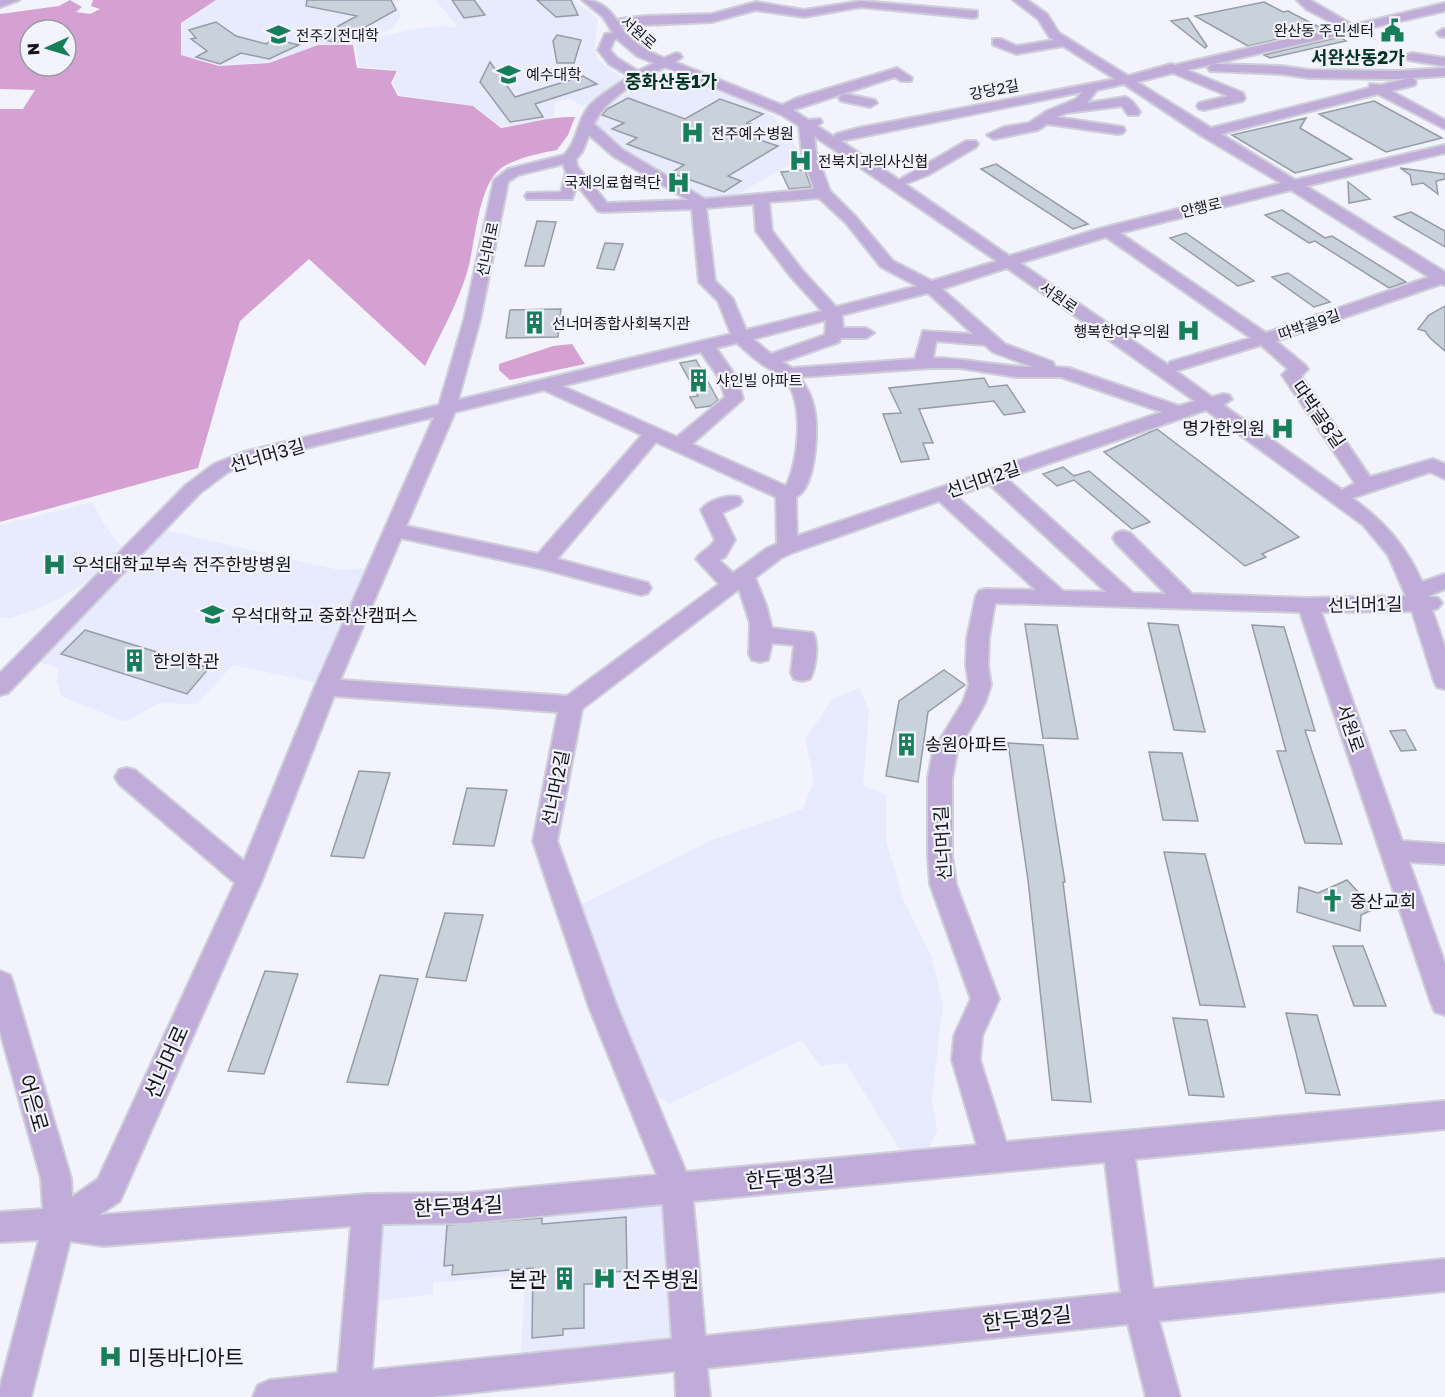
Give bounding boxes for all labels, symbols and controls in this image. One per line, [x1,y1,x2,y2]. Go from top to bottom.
street label: 서원로 [617,12,661,52]
public building icon: 완산동 주민센터 [1379,17,1405,43]
north arrow [18,18,78,78]
place label: 완산동 주민센터 [1274,21,1374,39]
school or university icon: 전주기전대학 [265,22,291,48]
place label: 전주기전대학 [296,26,379,44]
text: N [23,42,43,56]
district label: 서완산동2가 [1311,46,1405,68]
school or university icon: 예수대학 [495,61,521,87]
place label: 예수대학 [526,65,581,83]
district label: 중화산동1가 [625,70,717,92]
street label: 강당2길 [968,75,1020,103]
hospital icon: 전주예수병원 [680,120,706,146]
place label: 전주예수병원 [711,124,794,142]
hospital icon: 전북치과의사신협 [787,148,813,174]
place label: 전북치과의사신협 [818,152,928,170]
hospital icon: 국제의료협력단 [666,169,692,195]
place label: 국제의료협력단 [564,173,661,191]
street label: 안행로 [1179,194,1223,220]
street label: 선너머로 [472,220,502,278]
street label: 서원로 [1037,278,1081,316]
street label: 따박골9길 [1276,305,1342,343]
building icon: 선너머종합사회복지관 [521,310,547,336]
place label: 선너머종합사회복지관 [552,314,690,332]
hospital icon: 행복한여우의원 [1175,318,1201,344]
place label: 행복한여우의원 [1073,322,1170,340]
building icon: 샤인빌 아파트 [685,367,711,393]
place label: 샤인빌 아파트 [716,371,803,389]
street label: 따박골8길 [1288,376,1350,452]
hospital icon: 명가한의원 [1270,415,1296,441]
place label: 명가한의원 [1182,417,1265,439]
street label: 선너머3길 [227,434,307,476]
street label: 선너머2길 [943,456,1023,502]
hospital icon: 우석대학교부속 전주한방병원 [41,551,67,577]
place label: 우석대학교부속 전주한방병원 [72,553,292,575]
street label: 선너머1길 [1327,592,1403,616]
school or university icon: 우석대학교 중화산캠퍼스 [200,602,226,628]
place label: 우석대학교 중화산캠퍼스 [231,604,418,626]
building icon: 한의학관 [122,648,148,674]
place label: 한의학관 [153,650,220,672]
street label: 서원로 [1333,701,1369,755]
building icon: 송원아파트 [894,731,920,757]
place label: 송원아파트 [925,733,1008,755]
street label: 선너머2길 [537,748,573,828]
street label: 선너머1길 [929,805,955,881]
church icon: 중산교회 [1319,888,1345,914]
place label: 중산교회 [1350,890,1416,912]
street label: 선너머로 [138,1021,194,1103]
street label: 어은로 [14,1072,54,1134]
street label: 한두평3길 [744,1160,836,1194]
street label: 한두평4길 [412,1191,504,1221]
place label: 본관 [508,1266,547,1292]
building icon: 본관 [552,1266,578,1292]
hospital icon: 전주병원 [591,1266,617,1292]
place label: 전주병원 [622,1266,699,1292]
street label: 한두평2길 [981,1300,1073,1336]
hospital icon: 미동바디아트 [97,1344,123,1370]
place label: 미동바디아트 [128,1344,244,1370]

